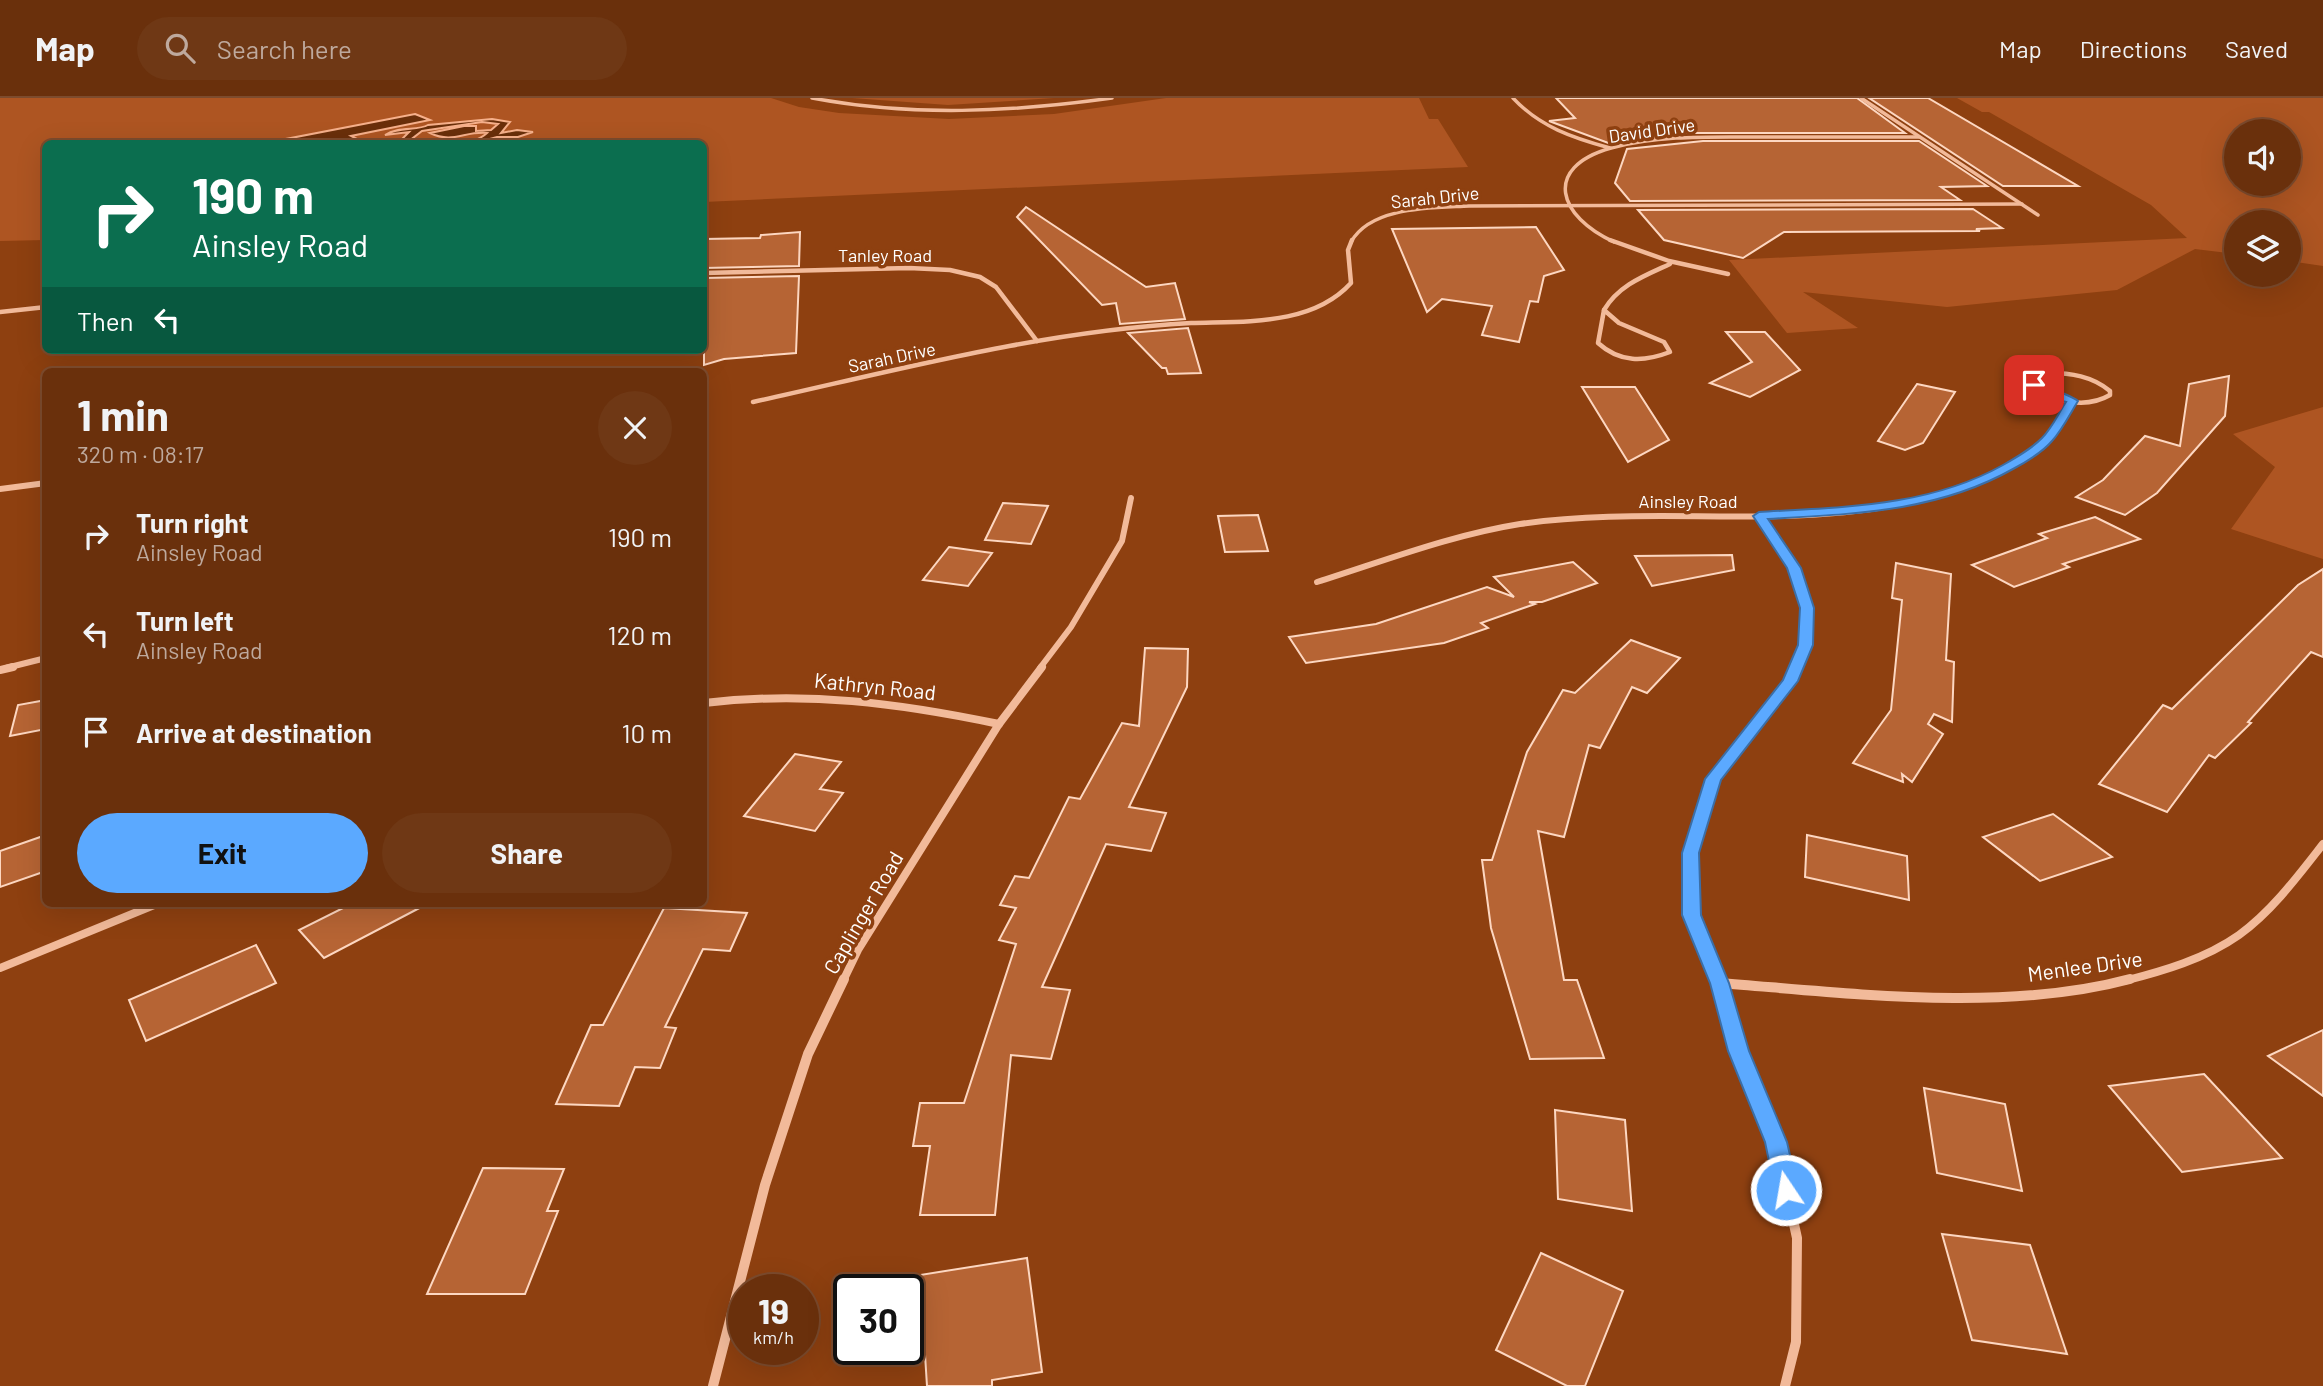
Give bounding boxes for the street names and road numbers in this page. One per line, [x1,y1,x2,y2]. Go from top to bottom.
street label: David Drive [1607,113,1696,147]
street label: Sarah Drive [1390,181,1480,213]
street label: Tanley Road [838,244,932,266]
street label: Sarah Drive [846,337,938,377]
street label: Ainsley Road [1638,490,1738,512]
street label: Kathryn Road [813,667,937,704]
street label: Caplinger Road [818,847,908,978]
street label: Menlee Drive [2026,945,2144,986]

